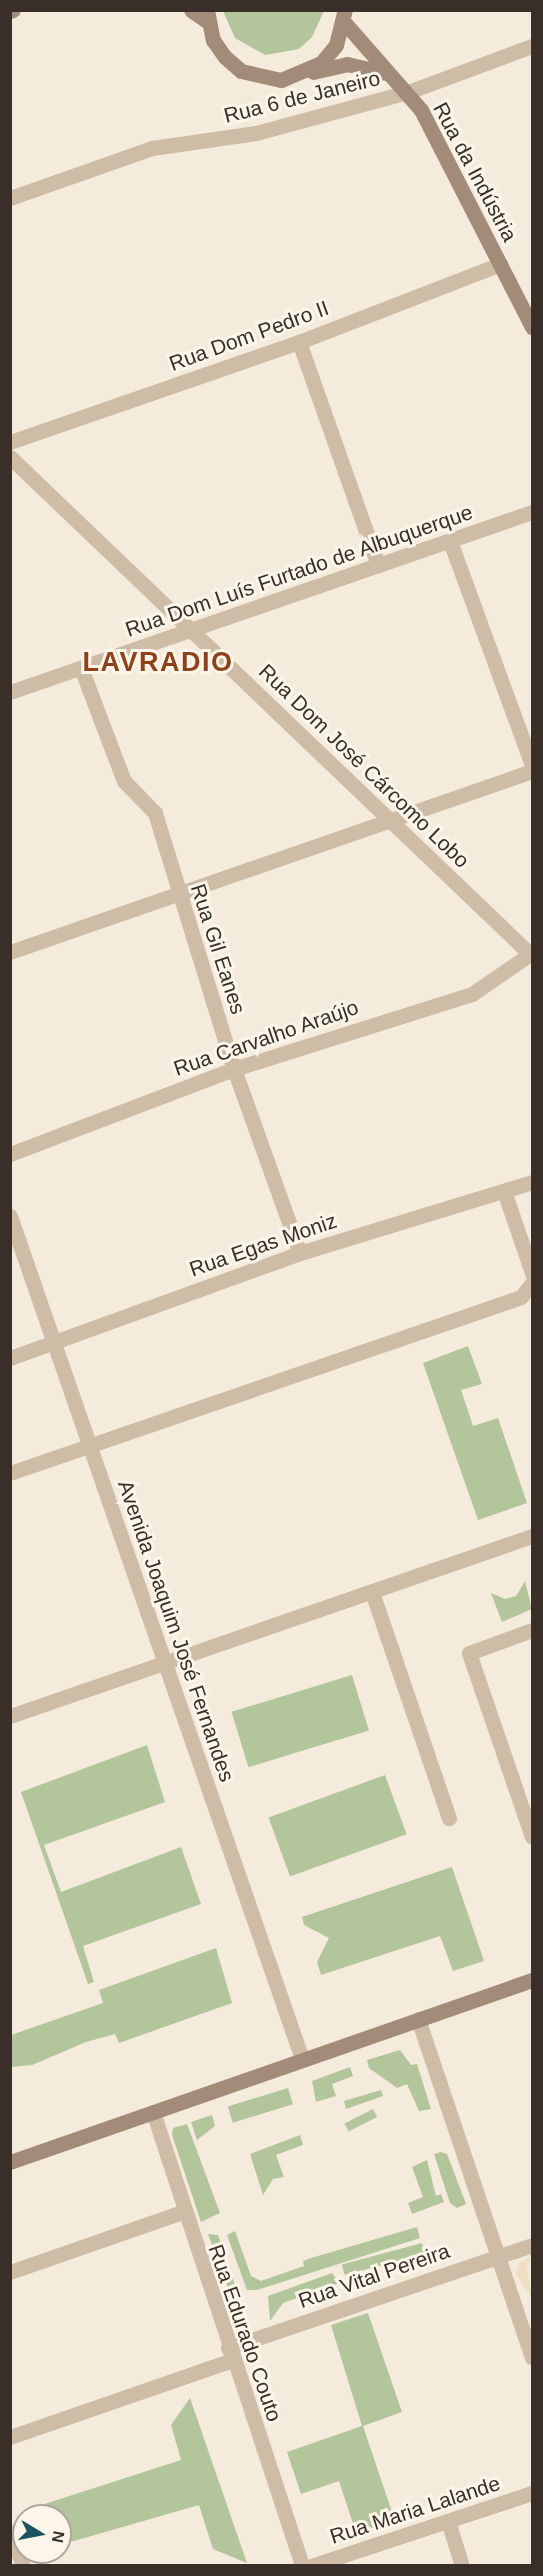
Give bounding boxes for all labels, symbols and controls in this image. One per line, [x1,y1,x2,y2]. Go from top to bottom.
street label: Rua 6 de Janeiro [221,65,383,129]
street label: Rua da Indústria [428,98,522,246]
street label: Rua Dom Pedro II [166,295,332,377]
street label: Rua Dom Luís Furtado de Albuquerque [122,499,476,643]
district label: LAVRADIO [83,647,233,679]
street label: Rua Dom José Cárcomo Lobo [254,659,474,873]
street label: Rua Gil Eanes [185,881,251,1017]
street label: Rua Carvalho Araújo [170,994,362,1082]
street label: Rua Egas Moniz [186,1208,340,1282]
street label: Avenida Joaquim José Fernandes [112,1477,240,1785]
street label: Rua Vital Pereira [295,2238,453,2314]
street label: Rua Edurado Couto [203,2241,287,2425]
street label: Rua Maria Lalande [327,2471,503,2549]
north arrow [12,2504,72,2564]
text: N [49,2530,68,2544]

